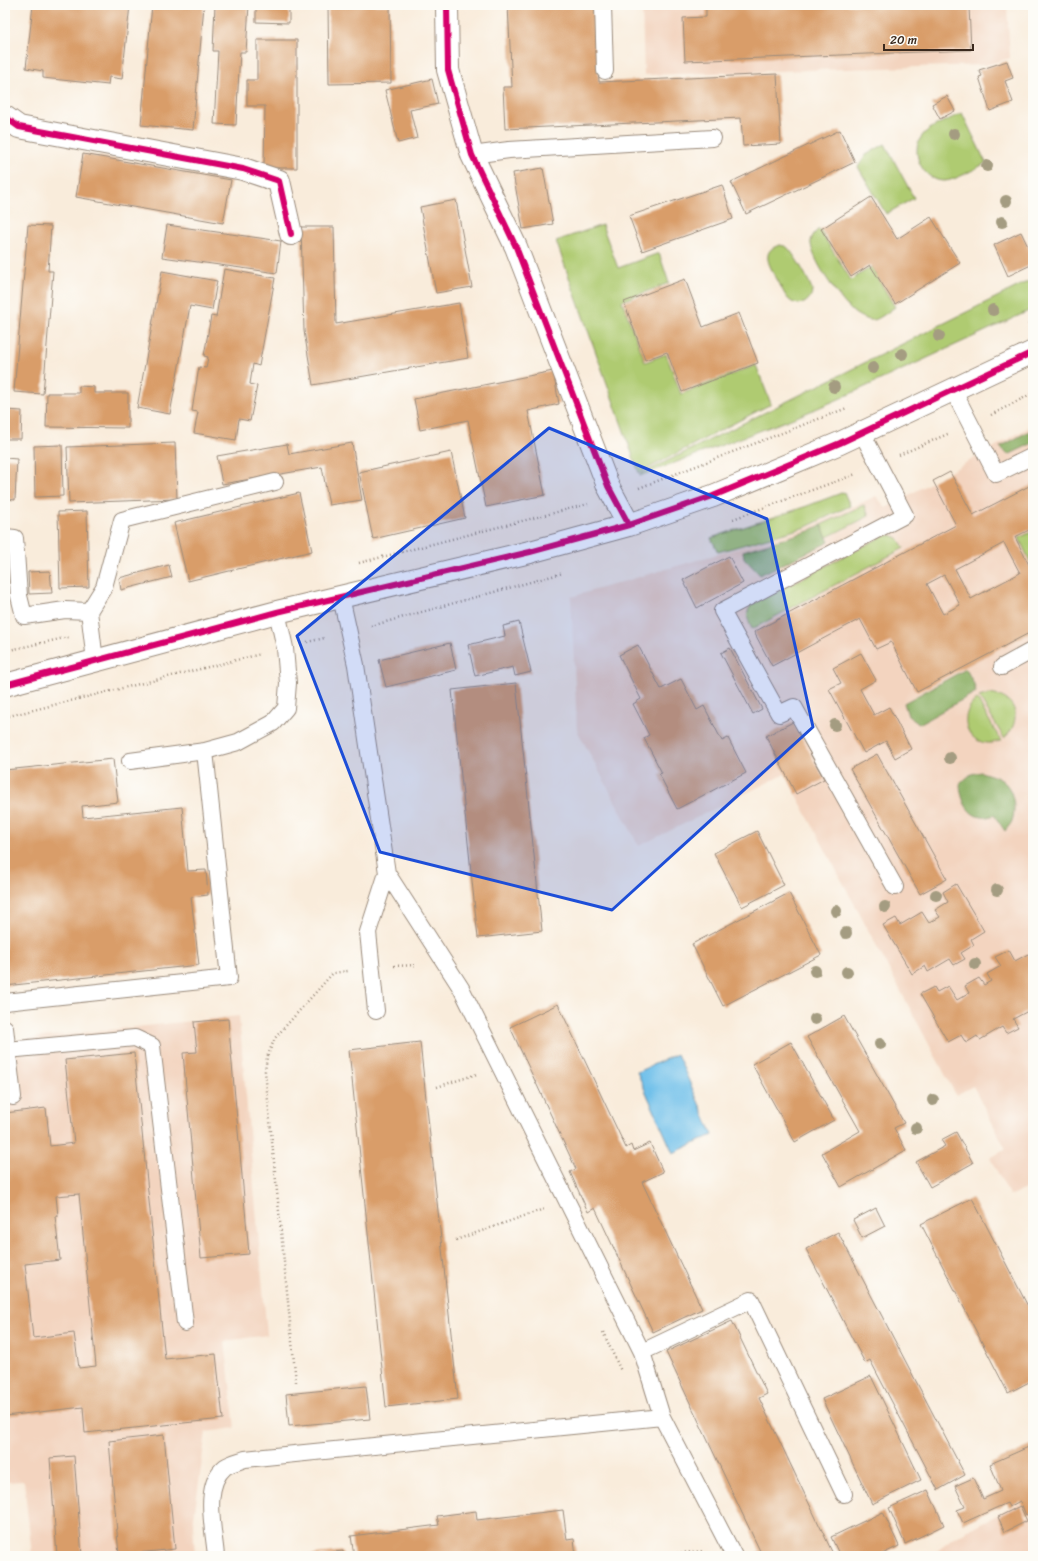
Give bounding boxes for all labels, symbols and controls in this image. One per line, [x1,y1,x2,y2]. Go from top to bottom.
scale bar [884,26,973,52]
text: 20 m [890,29,917,51]

